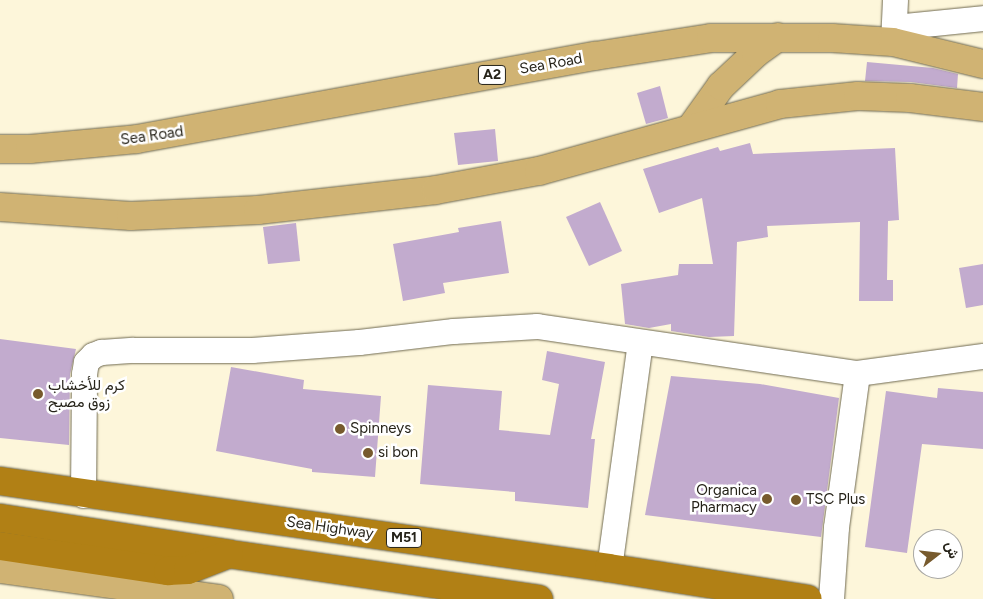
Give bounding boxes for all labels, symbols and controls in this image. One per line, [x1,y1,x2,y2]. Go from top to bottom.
street label: Sea Road [518,50,584,78]
road number: A2 [477,64,507,86]
street label: Sea Road [119,123,185,149]
place label: كرم للأخشاب زوق مصبح [48,376,125,411]
marker: كرم للأخشاب زوق مصبح [32,388,44,400]
place label: Spinneys [350,420,411,438]
marker: Spinneys [334,423,346,435]
place label: si bon [378,444,418,462]
marker: si bon [362,447,374,459]
place label: Organica Pharmacy [691,481,757,516]
place label: TSC Plus [806,491,865,509]
marker: Organica Pharmacy [761,493,773,505]
marker: TSC Plus [790,494,802,506]
street label: Sea Highway [285,513,375,543]
road number: M51 [385,526,423,550]
north arrow [913,529,963,579]
text: ش [941,540,962,560]

